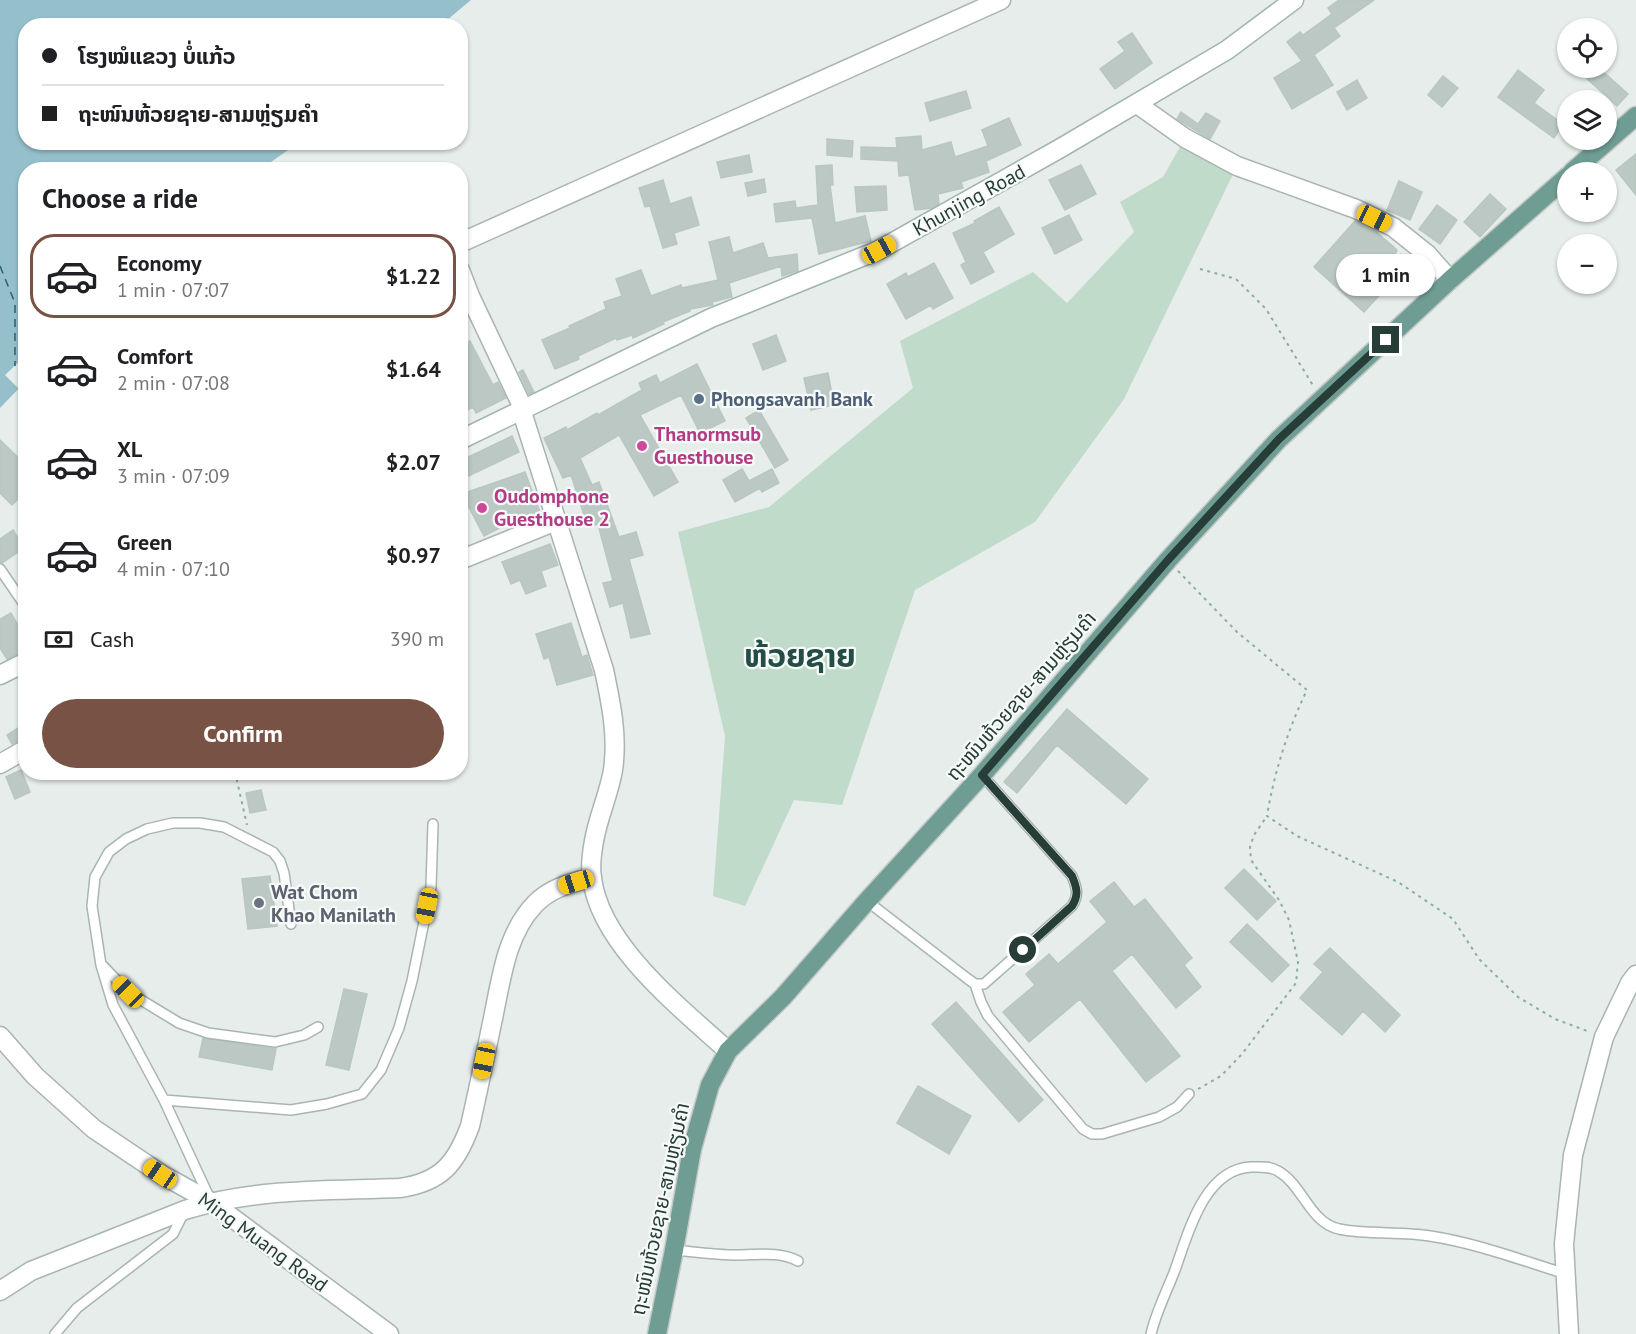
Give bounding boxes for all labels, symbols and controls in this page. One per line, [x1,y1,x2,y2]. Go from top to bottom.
map controls [1557,18,1617,294]
button: locate [1557,18,1617,78]
text: ໂຮງໝໍແຂວງ ບໍ່ແກ້ວ [78,42,235,70]
button: layers [1557,90,1617,150]
text: ຖະໜົນຫ້ວຍຊາຍ-ສາມຫຼ່ຽມຄຳ [78,100,319,128]
street label: Khunjing Road [908,158,1030,242]
button: + [1557,162,1617,222]
text: Choose a ride [42,181,198,215]
car [1354,202,1394,234]
car [859,233,899,267]
button: − [1557,234,1617,294]
icon: car [45,249,99,303]
text: Economy [117,249,201,277]
callout: 1 min [1336,253,1436,295]
text: $1.22 [386,262,441,290]
text: 1 min [1361,262,1410,288]
text: 1 min · 07:07 [117,277,230,303]
route end [1372,326,1399,353]
icon: car [45,342,99,396]
text: Comfort [117,342,193,370]
text: $1.64 [386,355,441,383]
text: 2 min · 07:08 [117,370,230,396]
place label: Phongsavanh Bank [711,386,873,412]
marker: Phongsavanh Bank [692,392,706,406]
place label: Thanormsub Guesthouse [654,421,761,470]
icon: car [45,435,99,489]
text: XL [117,435,142,463]
marker: Thanormsub Guesthouse [635,439,649,453]
text: $2.07 [386,448,441,476]
text: 3 min · 07:09 [117,463,230,489]
place label: Oudomphone Guesthouse 2 [494,483,610,532]
marker: Oudomphone Guesthouse 2 [475,501,489,515]
icon: car [45,528,99,582]
text: Green [117,528,172,556]
text: $0.97 [386,541,441,569]
text: 4 min · 07:10 [117,556,230,582]
street label: ຖະໜົນຫ້ວຍຊາຍ-ສາມຫຼ່ຽມຄຳ [940,606,1102,786]
icon: cash [42,623,75,656]
text: Cash [90,625,134,653]
text: 390 m [390,626,444,652]
district label: ຫ້ວຍຊາຍ [744,634,856,676]
button: Confirm [42,699,444,768]
car [556,868,596,896]
place label: Wat Chom Khao Manilath [271,879,396,928]
car [415,887,439,925]
marker: Wat Chom Khao Manilath [252,896,266,910]
route start [1009,936,1036,963]
car [109,973,147,1011]
car [471,1042,497,1080]
street label: ຖະໜົນຫ້ວຍຊາຍ-ສາມຫຼ່ຽມຄຳ [625,1100,695,1318]
car [140,1156,180,1192]
street label: Ming Muang Road [193,1186,333,1298]

